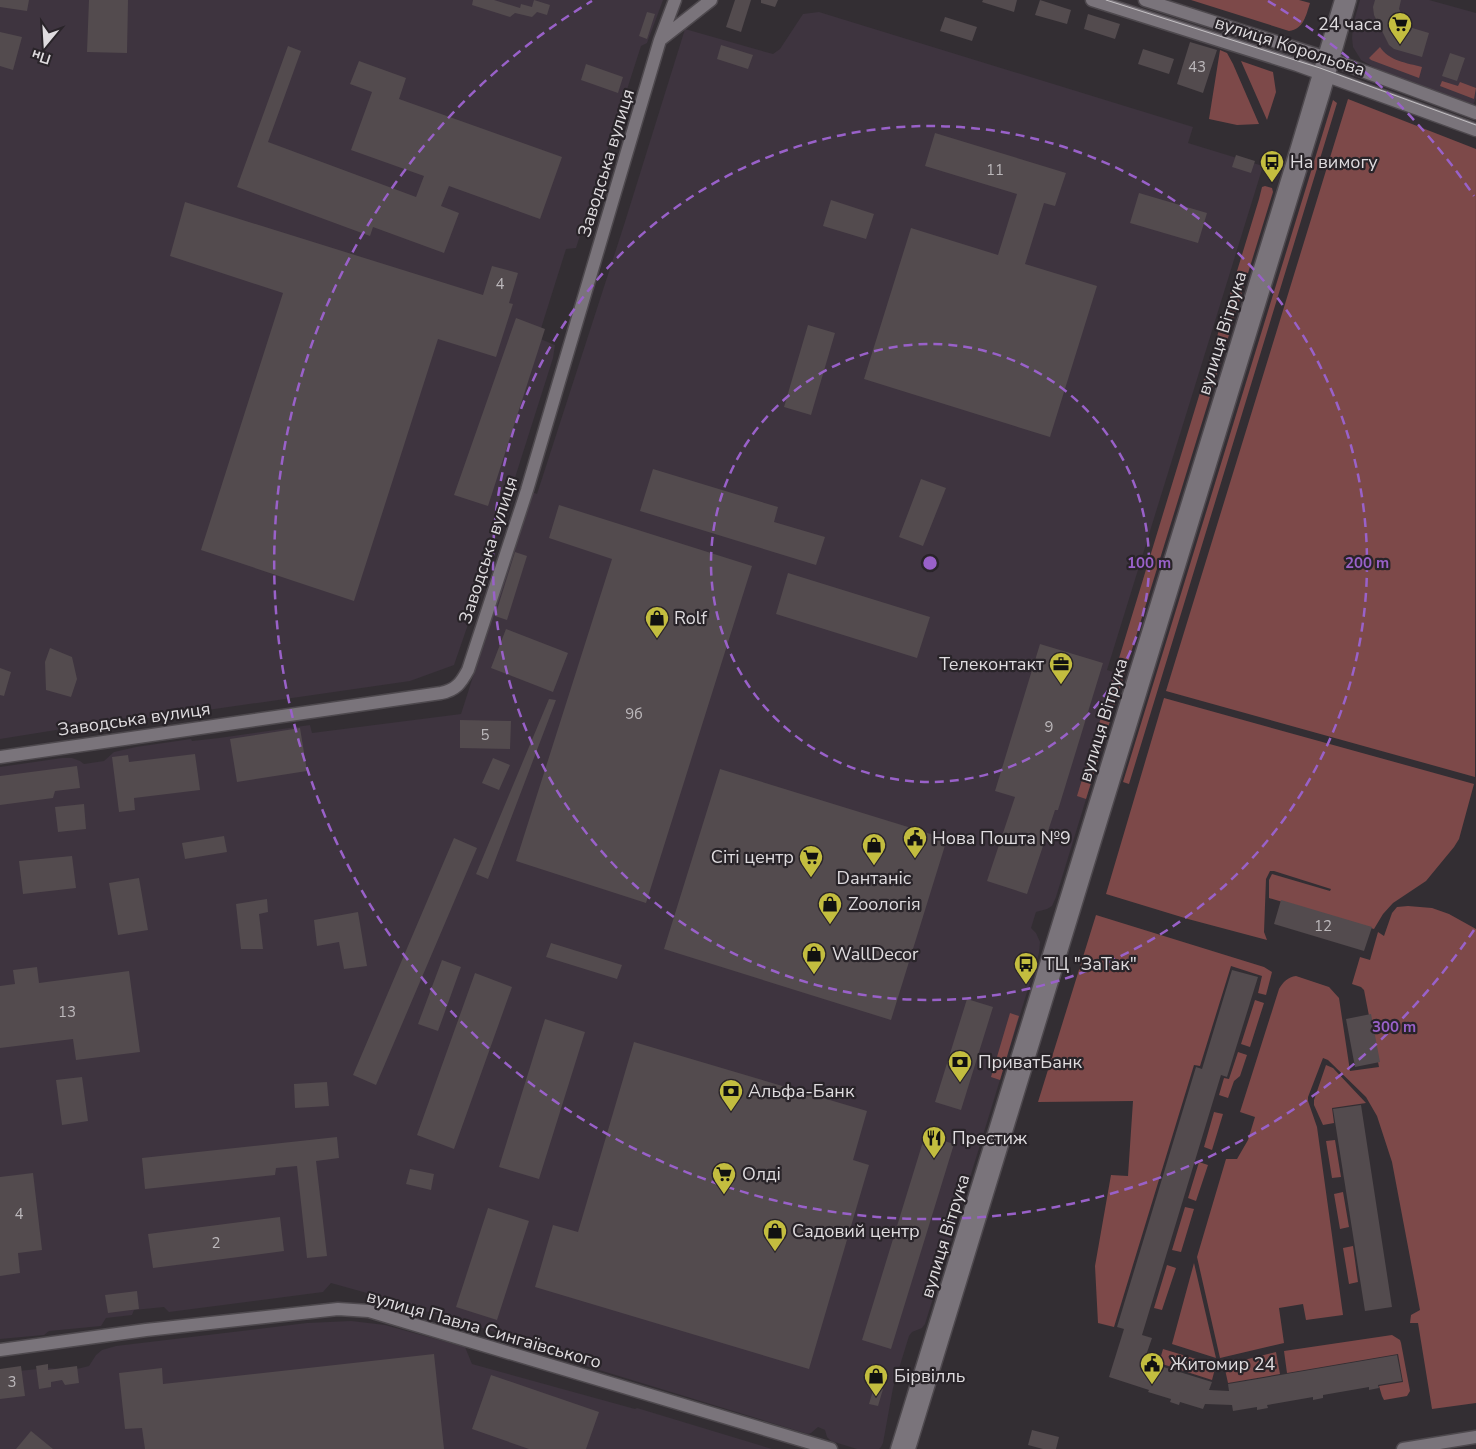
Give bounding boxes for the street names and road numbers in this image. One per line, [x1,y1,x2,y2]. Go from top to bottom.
street label: вулиця Корольова [1212,10,1368,82]
street label: Заводська вулиця [572,86,640,240]
street label: вулиця Вітрука [1192,268,1252,398]
street label: Заводська вулиця [453,473,523,627]
street label: вулиця Вітрука [1073,655,1133,785]
street label: Заводська вулиця [56,696,212,742]
street label: вулиця Вітрука [915,1171,975,1301]
street label: вулиця Павла Сингаївського [364,1284,604,1374]

